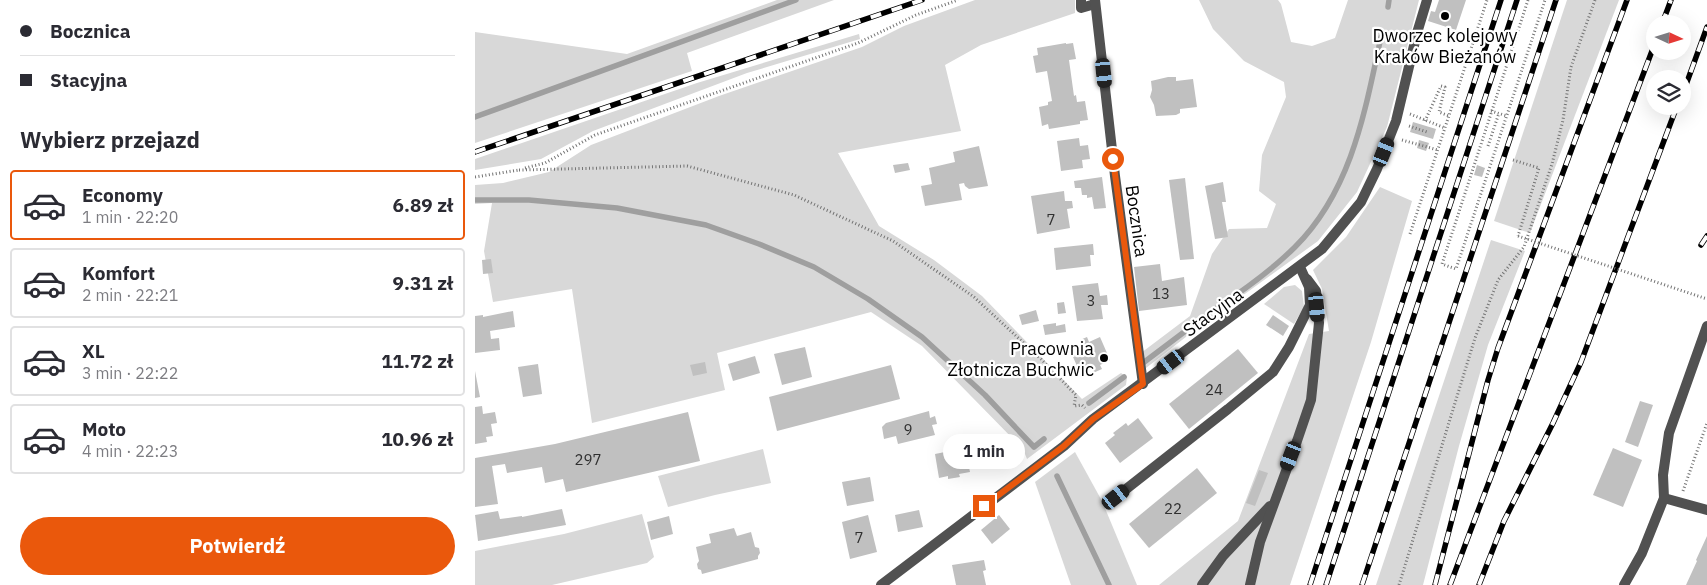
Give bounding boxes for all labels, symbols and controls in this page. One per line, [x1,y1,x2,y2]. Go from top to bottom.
marker: Dworzec kolejowy Kraków Bieżanów [1439,10,1451,22]
north arrow [1646,15,1691,60]
map controls [1646,15,1691,115]
text: Bocznica [50,19,130,43]
place label: Dworzec kolejowy Kraków Bieżanów [1372,24,1518,68]
car [1094,57,1113,89]
text: Stacyjna [50,68,127,92]
button: layers [1646,70,1691,115]
text: Wybierz przejazd [20,125,200,154]
car [1371,135,1396,169]
route start [1102,148,1124,170]
icon: car [22,183,67,228]
text: Economy [82,183,163,207]
street label: Bocznica [1121,183,1153,259]
text: 6.89 zł [393,193,453,217]
text: 1 min · 22:20 [82,207,178,227]
house number: 7 [1046,210,1056,229]
icon: car [22,261,67,306]
text: Komfort [82,261,155,285]
text: 9.31 zł [393,271,453,295]
street label: Stacyjna [1178,282,1248,342]
house number: 13 [1152,284,1170,303]
text: 2 min · 22:21 [82,285,178,305]
house number: 3 [1086,291,1096,310]
car [1308,291,1325,323]
place label: Pracownia Złotnicza Buchwic [948,337,1094,381]
icon: car [22,339,67,384]
text: XL [82,339,105,363]
car [1154,347,1187,377]
text: 11.72 zł [381,349,453,373]
marker: Pracownia Złotnicza Buchwic [1098,352,1110,364]
text: 3 min · 22:22 [82,363,178,383]
house number: 24 [1205,380,1223,399]
icon: car [22,417,67,462]
text: Moto [82,417,126,441]
house number: 9 [903,420,913,439]
text: 10.96 zł [381,427,453,451]
callout: 1 min [943,434,1025,468]
car [1278,439,1303,473]
text: 4 min · 22:23 [82,441,178,461]
text: 1 min [963,441,1005,461]
house number: 297 [574,450,602,469]
car [1099,482,1132,512]
route end [973,495,995,517]
house number: 22 [1164,499,1182,518]
button: Potwierdź [20,517,455,575]
house number: 7 [854,528,864,547]

